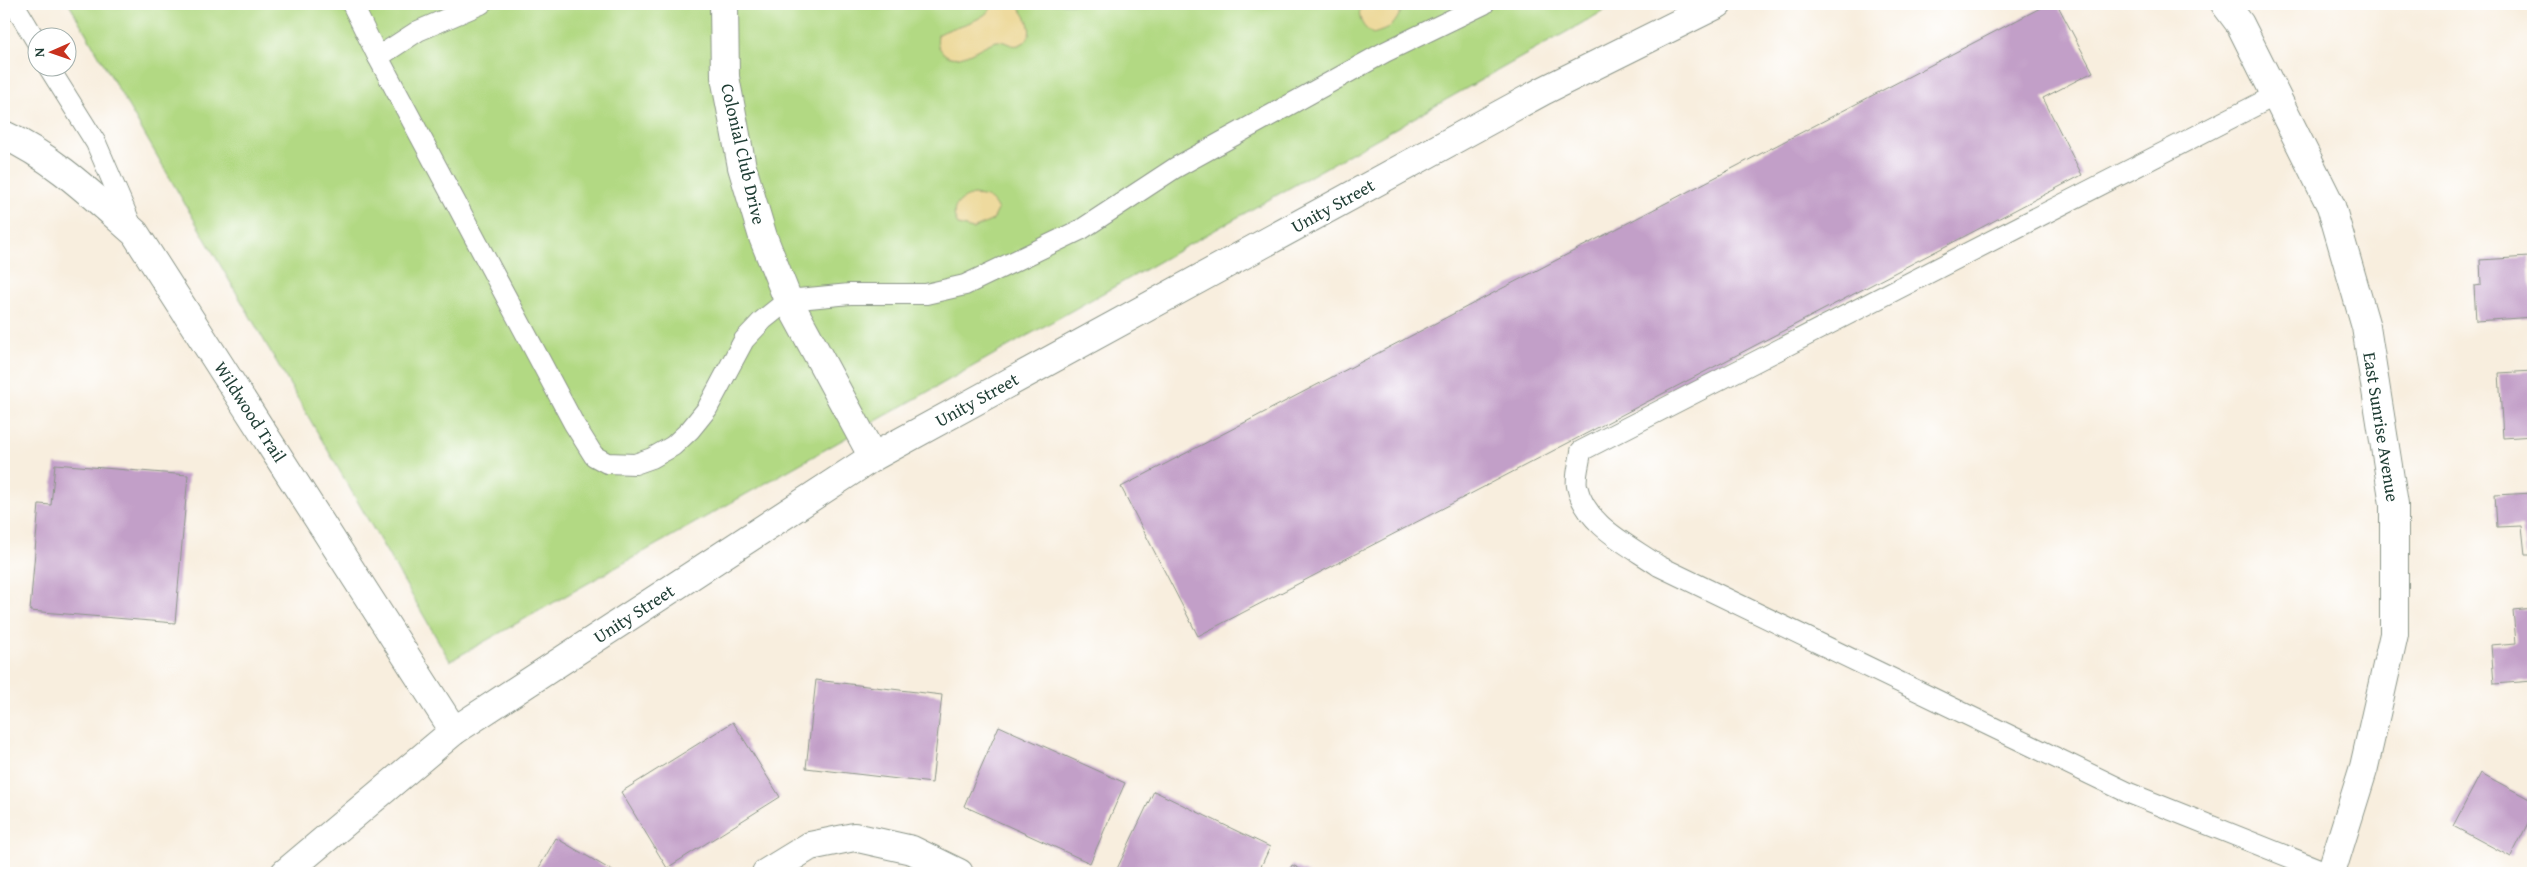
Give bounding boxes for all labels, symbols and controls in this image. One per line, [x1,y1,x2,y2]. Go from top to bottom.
north arrow [28,28,78,78]
text: N [29,47,49,57]
street label: Colonial Club Drive [714,81,773,227]
street label: Unity Street [1286,171,1380,240]
street label: East Sunrise Avenue [2356,350,2407,504]
street label: Wildwood Trail [208,356,293,467]
street label: Unity Street [930,365,1024,434]
street label: Unity Street [588,577,680,650]

